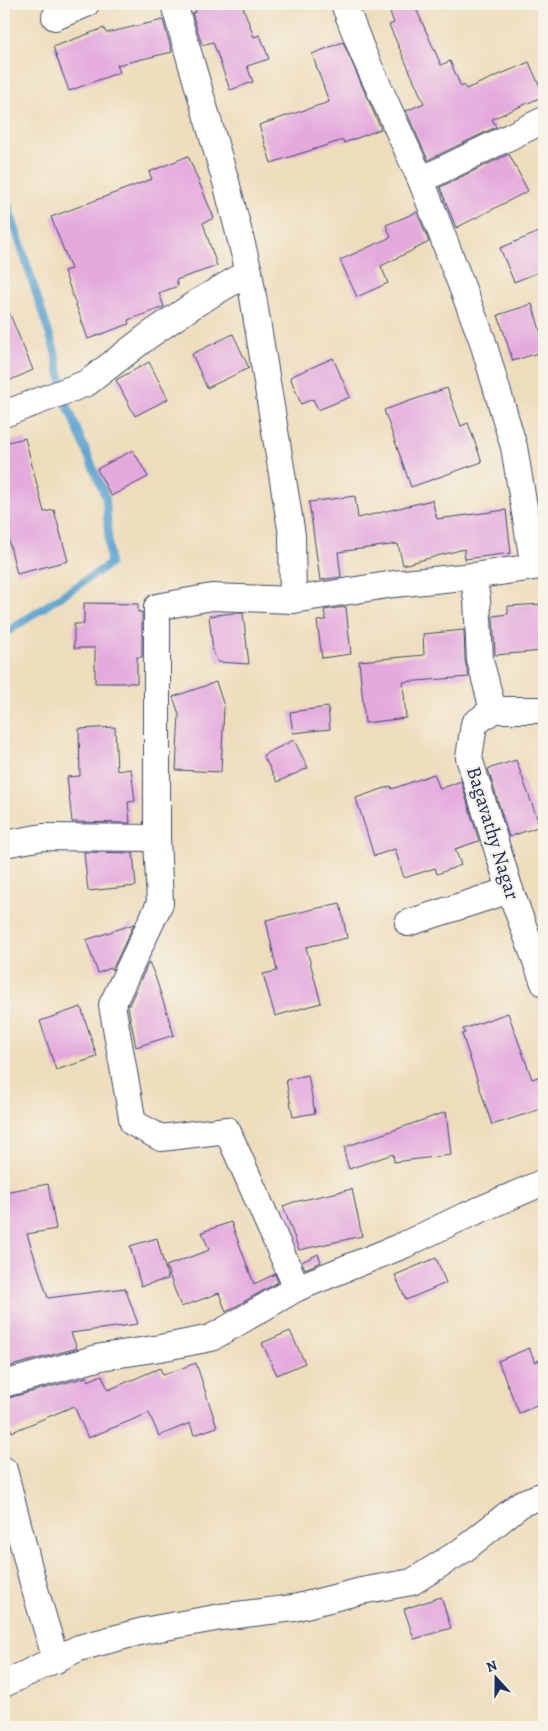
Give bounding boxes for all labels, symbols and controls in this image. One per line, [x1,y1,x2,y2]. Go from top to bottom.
street label: Bagavathy Nagar [460,763,526,903]
north arrow [470,1654,520,1704]
text: N [483,1656,500,1677]

